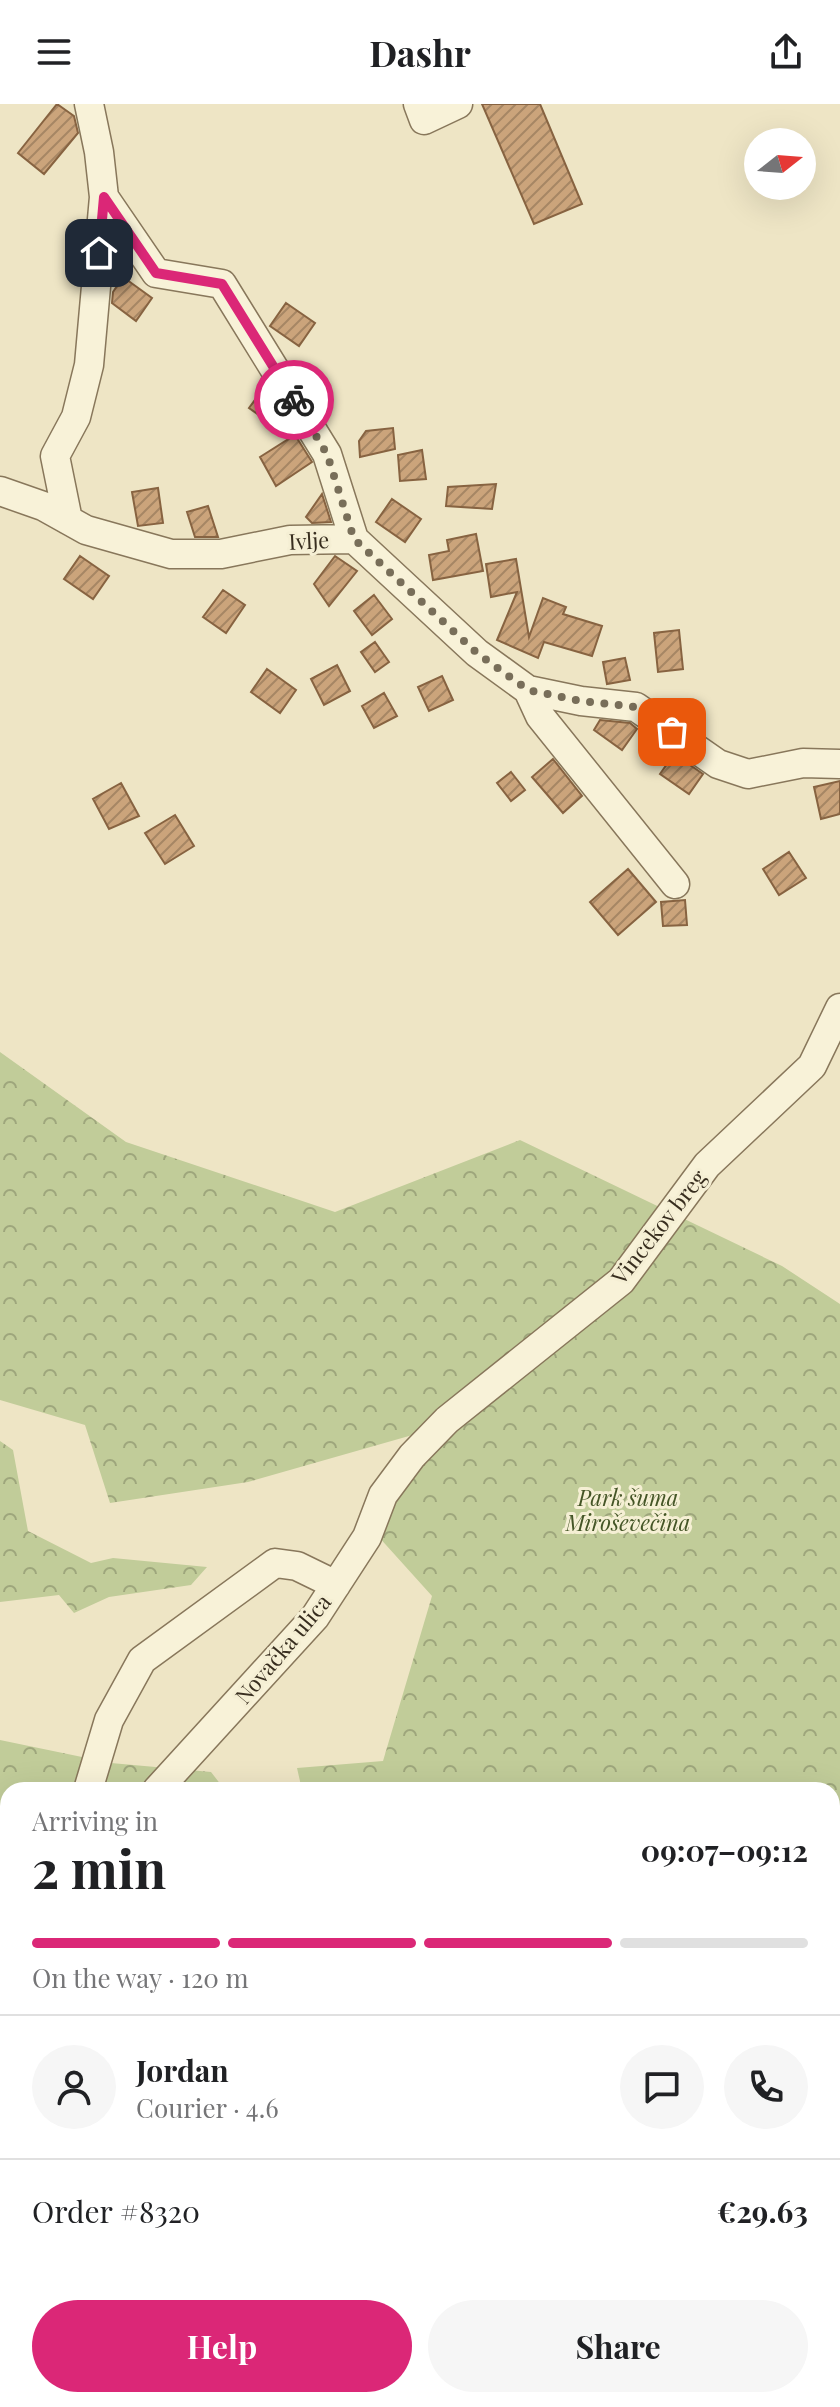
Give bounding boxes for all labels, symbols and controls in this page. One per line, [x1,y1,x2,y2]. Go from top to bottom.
text: Dashr [369,28,471,76]
icon: menu [32,30,76,74]
icon: share [764,30,808,74]
north arrow [744,128,816,200]
map controls [744,128,816,200]
pin [65,219,133,287]
icon: home [77,231,121,275]
courier [254,360,334,440]
icon: bike [272,378,316,422]
street label: Ivlje [288,524,330,556]
pin [638,698,706,766]
icon: bag [650,710,694,754]
street label: Vincekov breg [603,1162,713,1291]
park label: Park šuma Miroševečina [565,1482,690,1537]
street label: Novačka ulica [228,1587,337,1710]
text: Arriving in [32,1803,158,1838]
text: 09:07–09:12 [641,1830,808,1870]
text: 2 min [32,1833,166,1902]
text: On the way · 120 m [32,1960,249,1995]
button: person [32,2045,116,2129]
button: chat [620,2045,704,2129]
button: phone [724,2045,808,2129]
text: Jordan [136,2050,229,2090]
text: Courier · 4.6 [136,2090,279,2125]
text: Order #8320 [32,2191,200,2231]
text: €29.63 [717,2191,808,2231]
button: Help [32,2300,412,2392]
button: Share [428,2300,808,2392]

